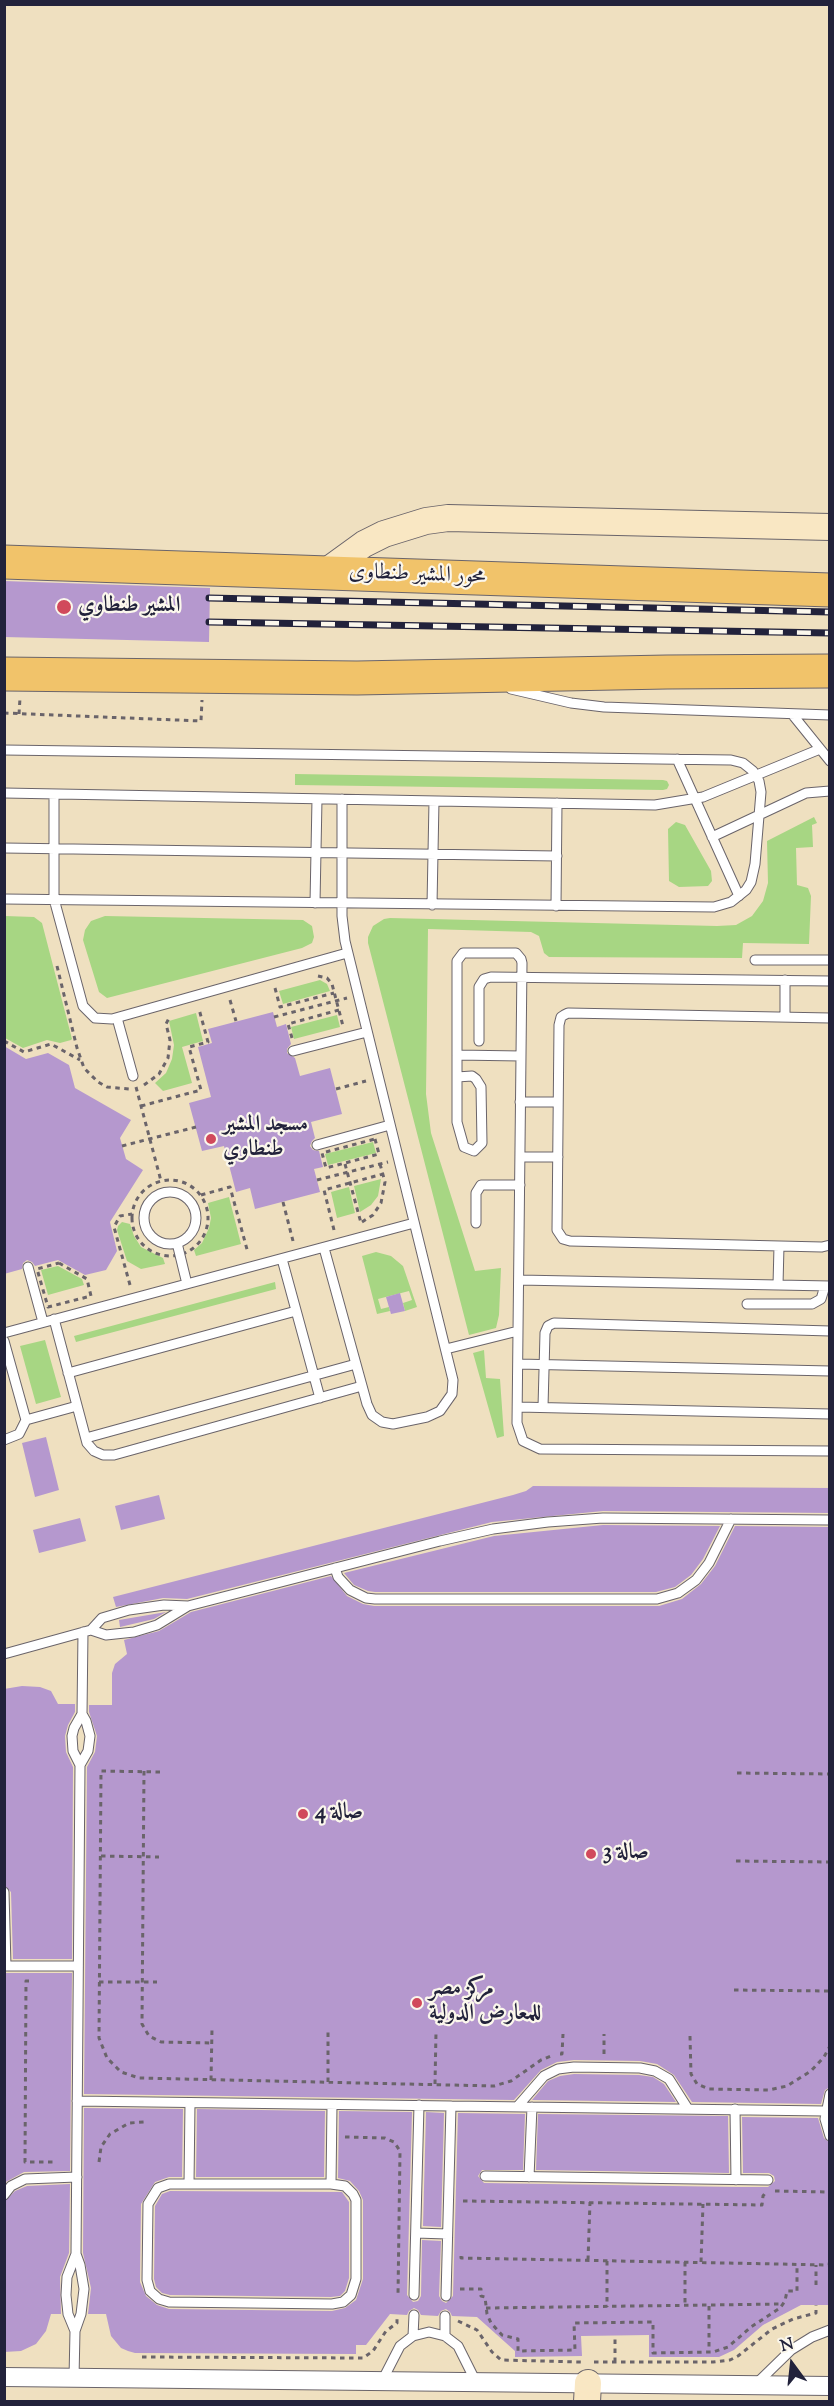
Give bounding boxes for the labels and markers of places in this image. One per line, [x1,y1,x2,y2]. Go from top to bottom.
place label: المشير طنطاوي [78,594,180,620]
marker: المشير طنطاوي [55,598,73,616]
place label: مسجد المشير طنطاوي [223,1113,308,1164]
marker: مسجد المشير طنطاوي [204,1132,218,1146]
place label: صالة 4 [315,1801,363,1827]
marker: صالة 4 [296,1807,310,1821]
place label: صالة 3 [603,1841,649,1867]
marker: صالة 3 [584,1847,598,1861]
place label: مركز مصر للمعارض الدولية [429,1977,541,2029]
marker: مركز مصر للمعارض الدولية [410,1996,424,2010]

